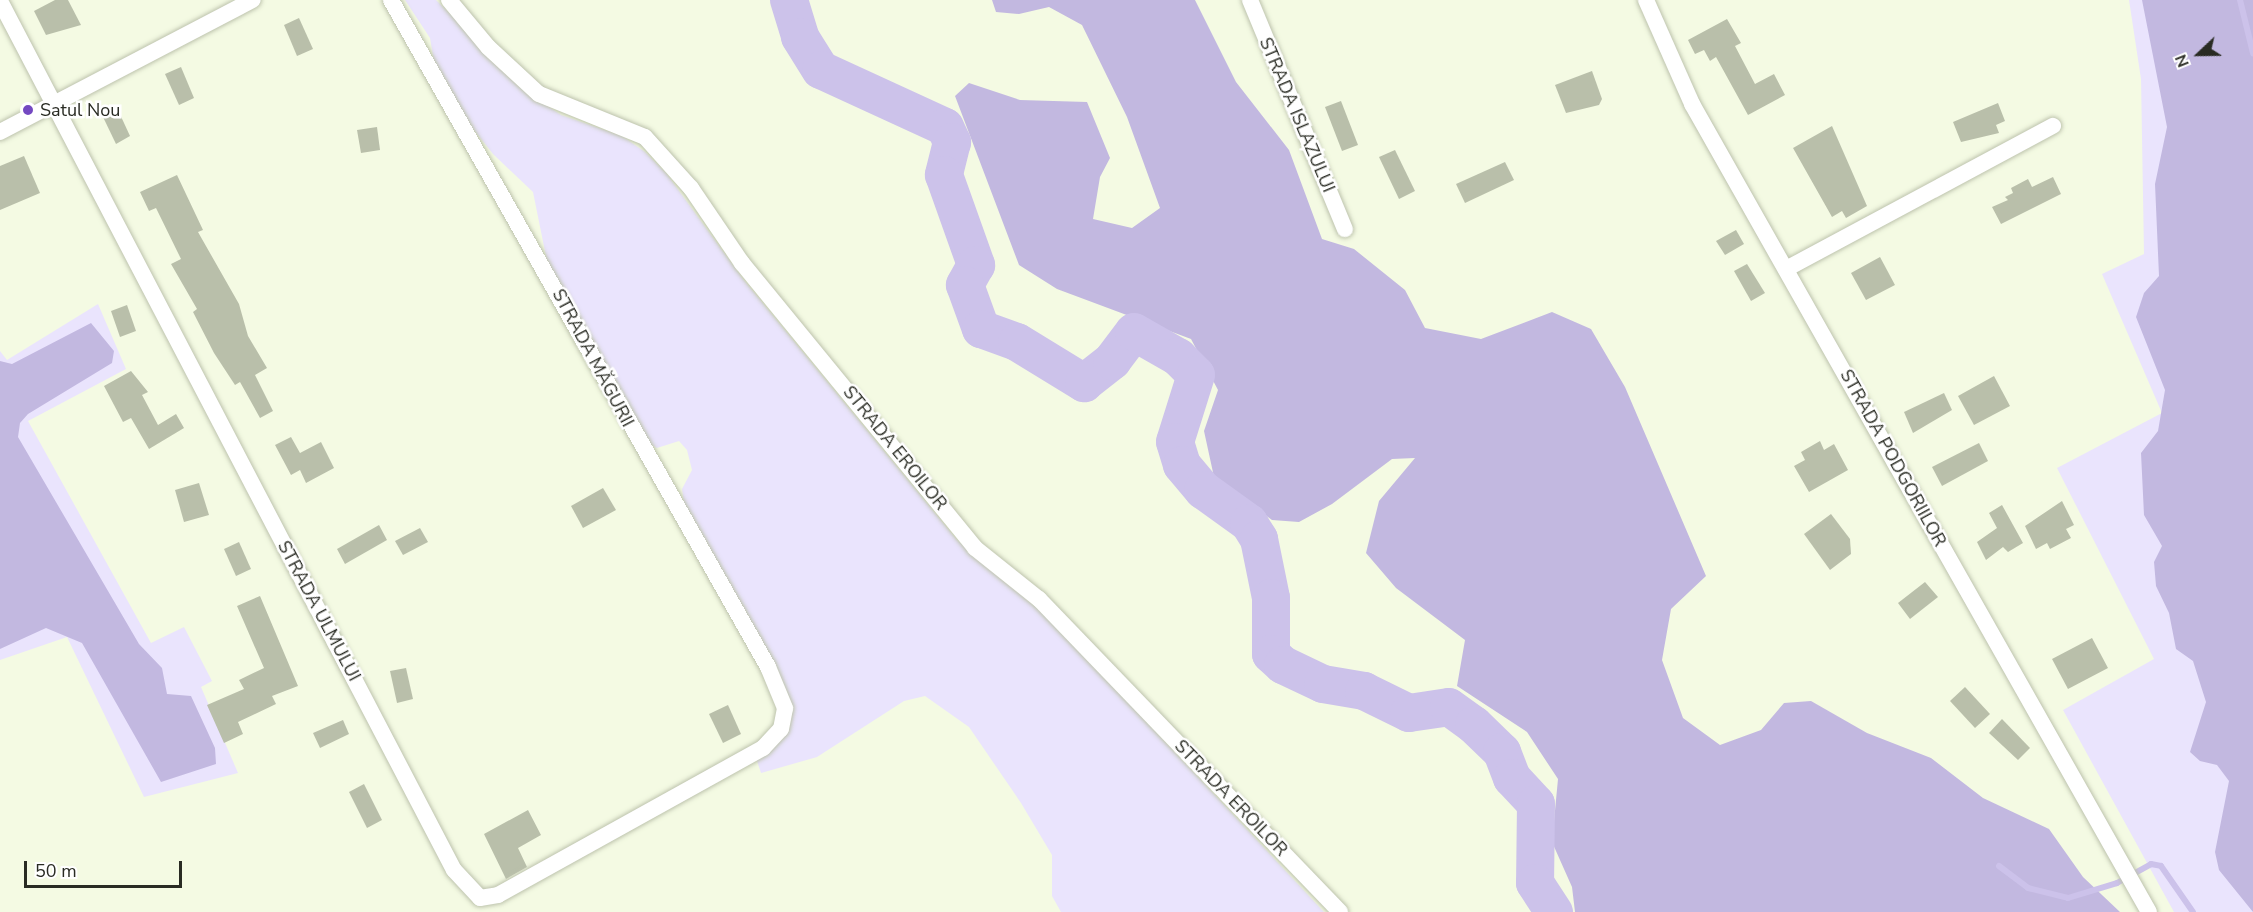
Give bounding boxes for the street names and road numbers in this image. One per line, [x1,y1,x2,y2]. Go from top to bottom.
street label: STRADA ISLAZULUI [1255,34,1339,196]
street label: STRADA MĂGURII [548,285,638,431]
street label: STRADA PODGORIILOR [1835,366,1951,550]
street label: STRADA EROILOR [838,382,952,514]
street label: STRADA ULMULUI [273,537,365,685]
street label: STRADA EROILOR [1170,735,1292,861]

